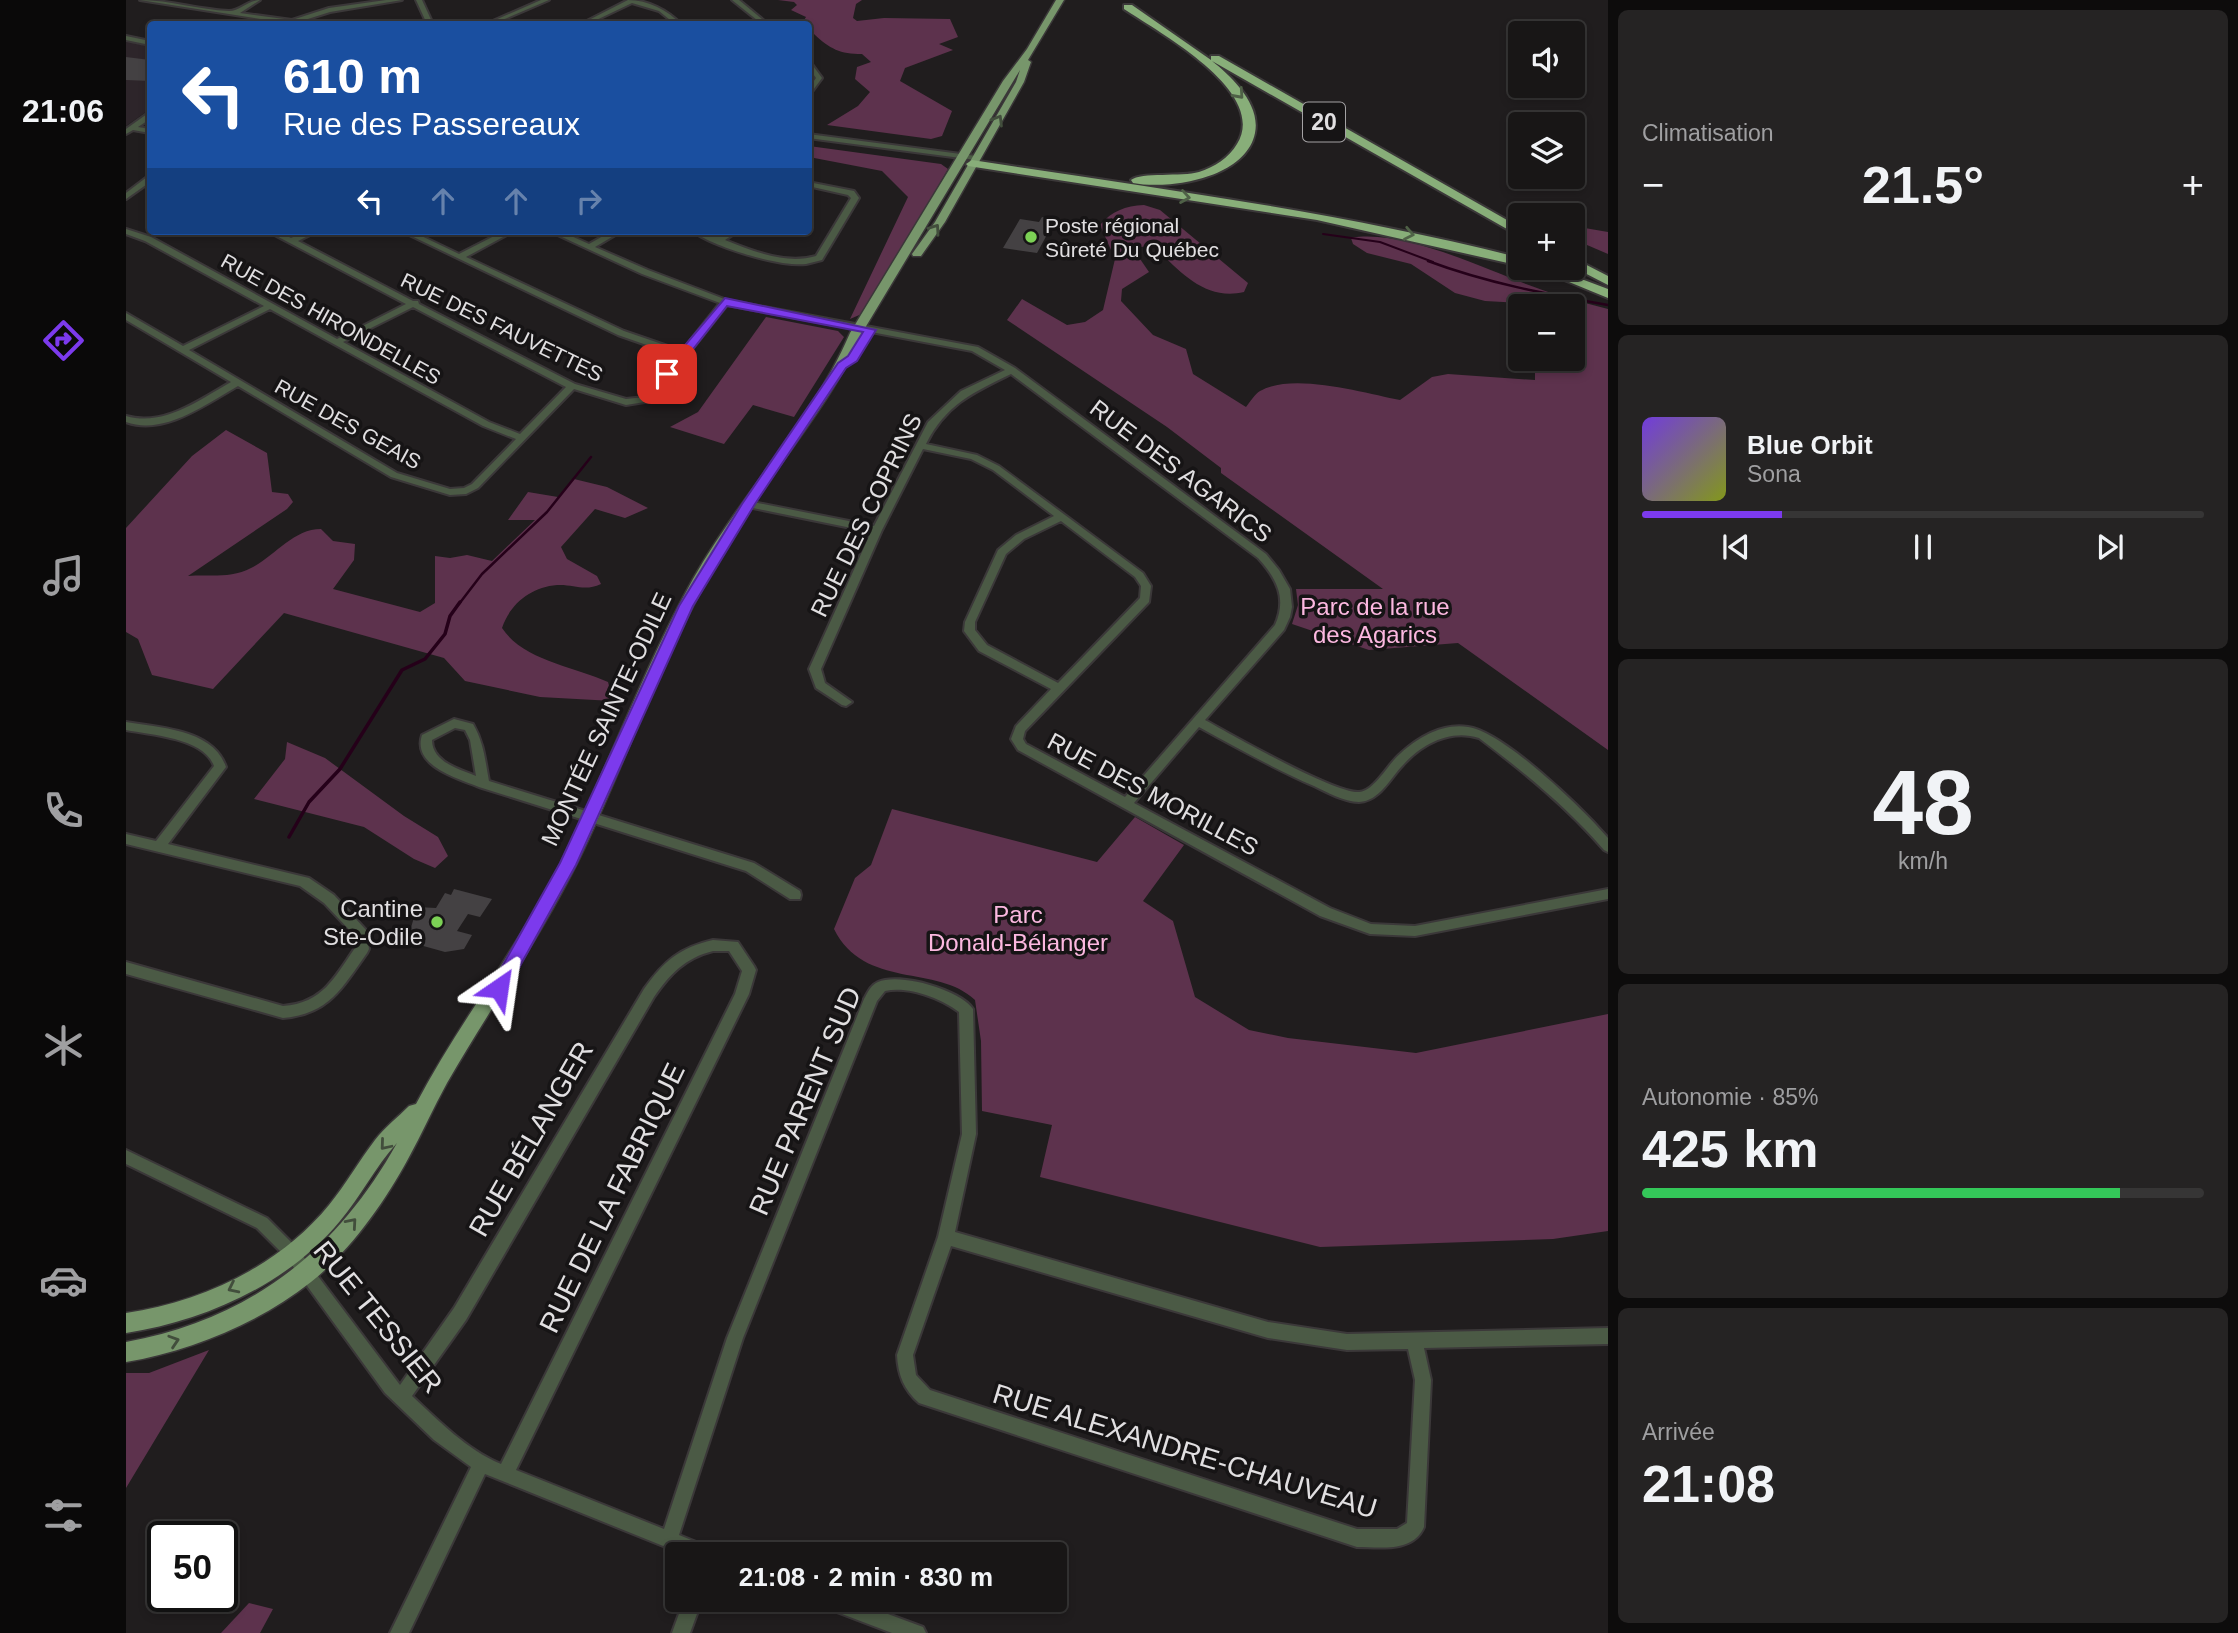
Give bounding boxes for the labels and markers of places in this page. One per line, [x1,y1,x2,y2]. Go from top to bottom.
place label: Poste régional Sûreté Du Québec [1045,214,1219,261]
marker: Poste régional Sûreté Du Québec [1023,229,1039,245]
pin [637,344,697,404]
place label: Cantine Ste-Odile [323,895,423,950]
marker: Cantine Ste-Odile [429,914,445,930]

